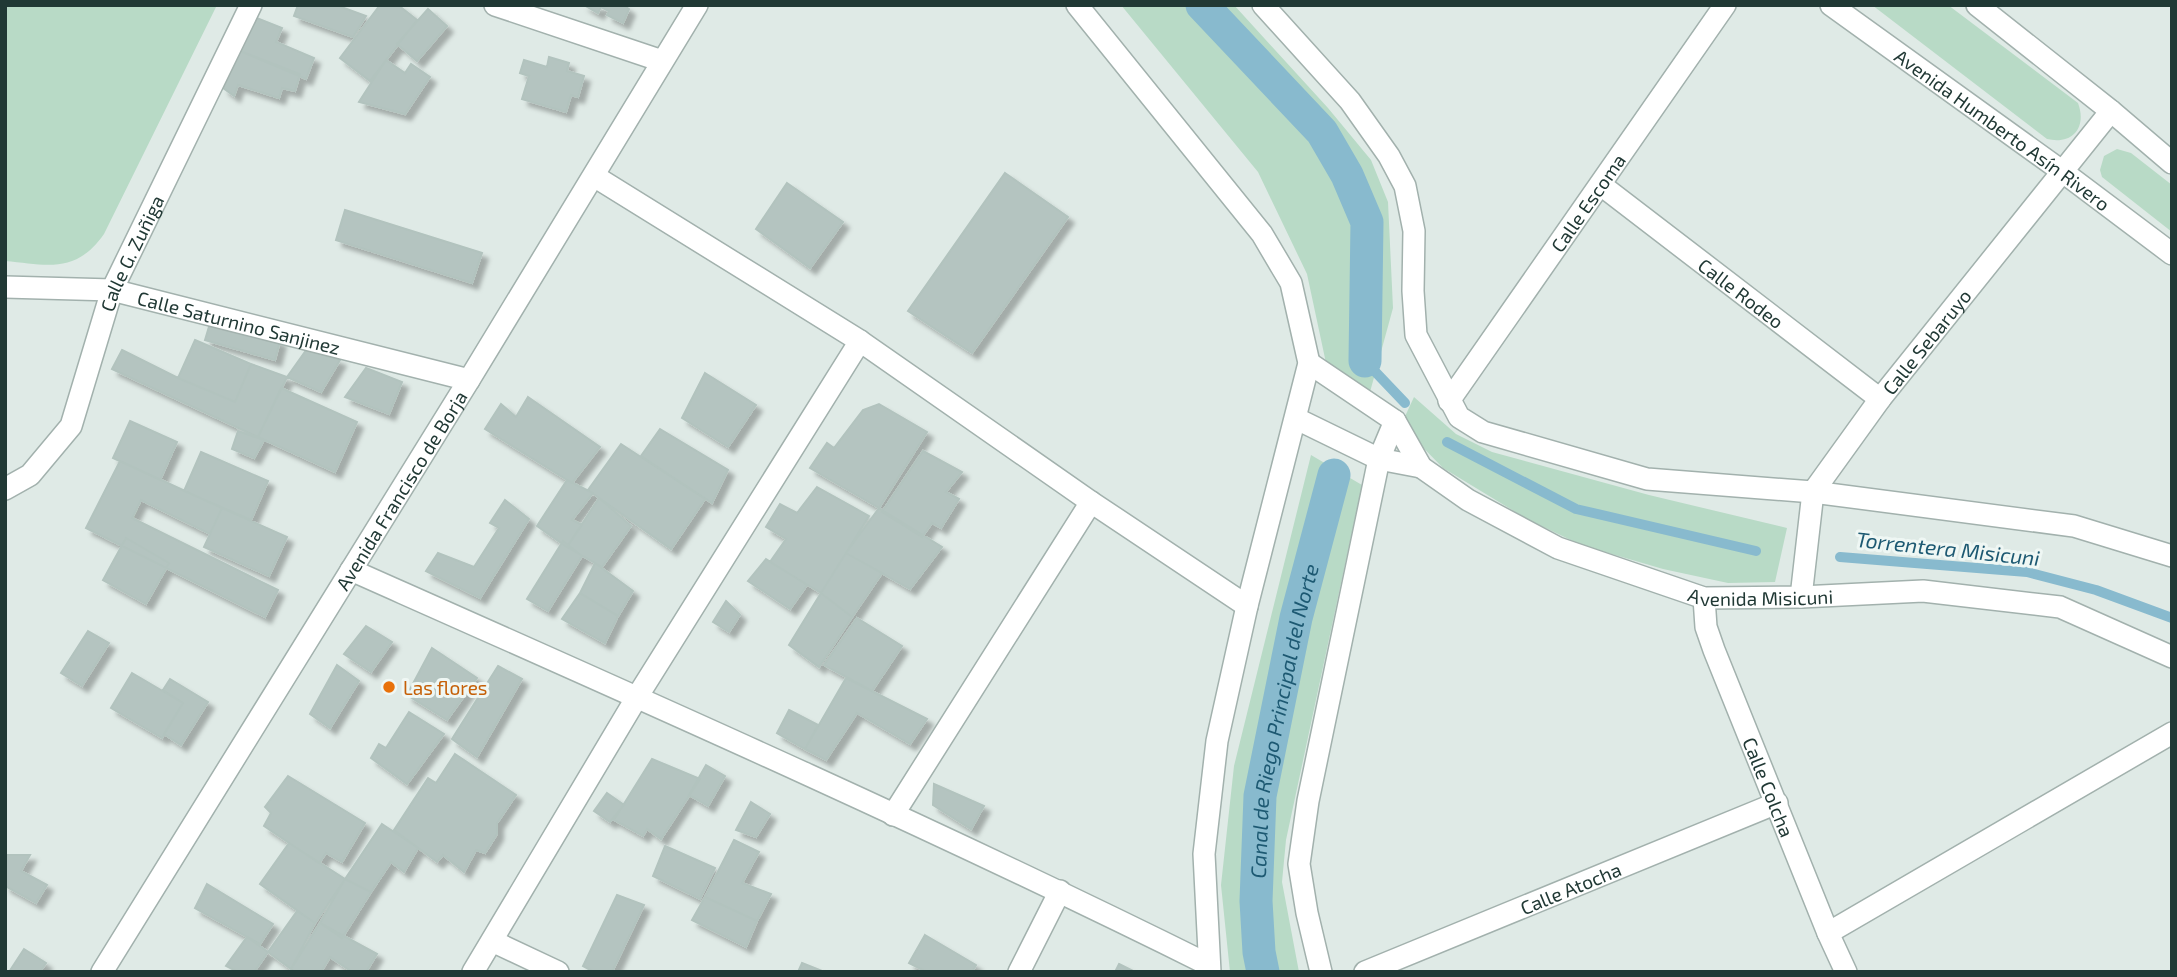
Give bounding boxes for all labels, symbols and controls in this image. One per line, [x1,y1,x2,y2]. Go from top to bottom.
street label: Avenida Humberto Asín Rivero [1891,44,2115,215]
street label: Calle Escoma [1545,149,1630,256]
street label: Calle G. Zuñiga [95,191,168,314]
street label: Calle Rodeo [1694,253,1789,333]
street label: Calle Sebaruyo [1877,284,1975,399]
street label: Calle Saturnino Sanjinez [135,285,343,359]
street label: Avenida Francisco de Borja [330,386,471,594]
water label: Torrentera Misicuni [1855,526,2041,570]
water label: Canal de Riego Principal del Norte [1244,561,1322,879]
street label: Avenida Misicuni [1685,582,1834,610]
place label: Las flores [403,676,488,699]
marker: Las flores [381,679,397,695]
street label: Calle Colcha [1739,734,1799,840]
street label: Calle Atocha [1517,857,1624,919]

